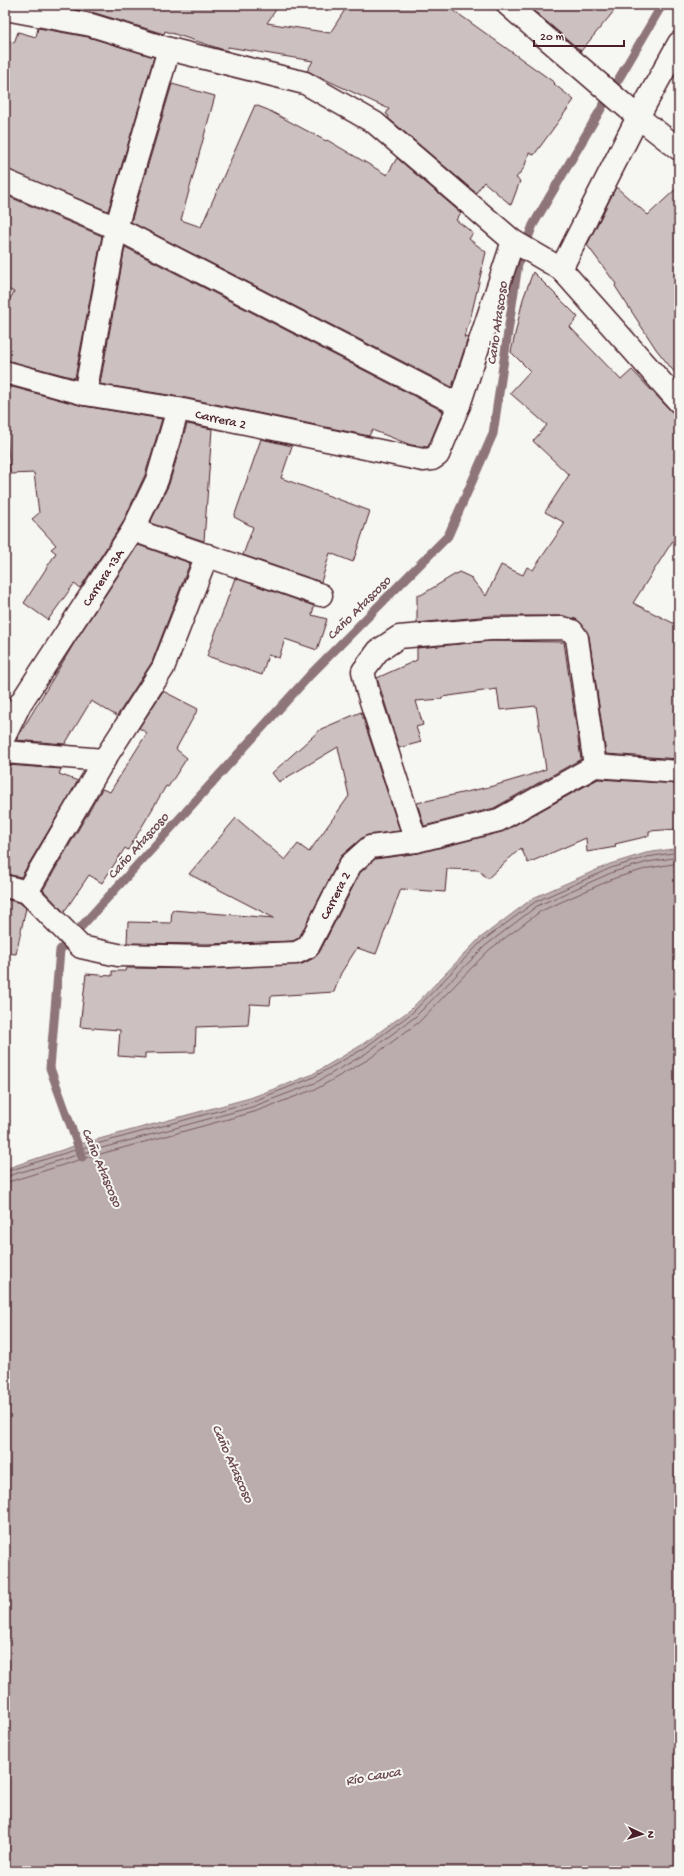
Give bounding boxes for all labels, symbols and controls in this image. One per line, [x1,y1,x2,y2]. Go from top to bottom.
scale bar [534,22,624,48]
text: 20 m [540,31,565,45]
water label: Caño Atascoso [484,280,513,366]
street label: Carrera 2 [194,408,248,433]
street label: Carrera 13A [80,546,129,610]
water label: Caño Atascoso [324,573,396,644]
water label: Caño Atascoso [104,809,174,884]
street label: Carrera 2 [318,869,355,922]
water label: Caño Atascoso [76,1126,125,1211]
water label: Caño Atascoso [207,1422,257,1506]
water label: Río Cauca [345,1764,403,1791]
north arrow [622,1814,662,1854]
text: N [644,1831,656,1839]

